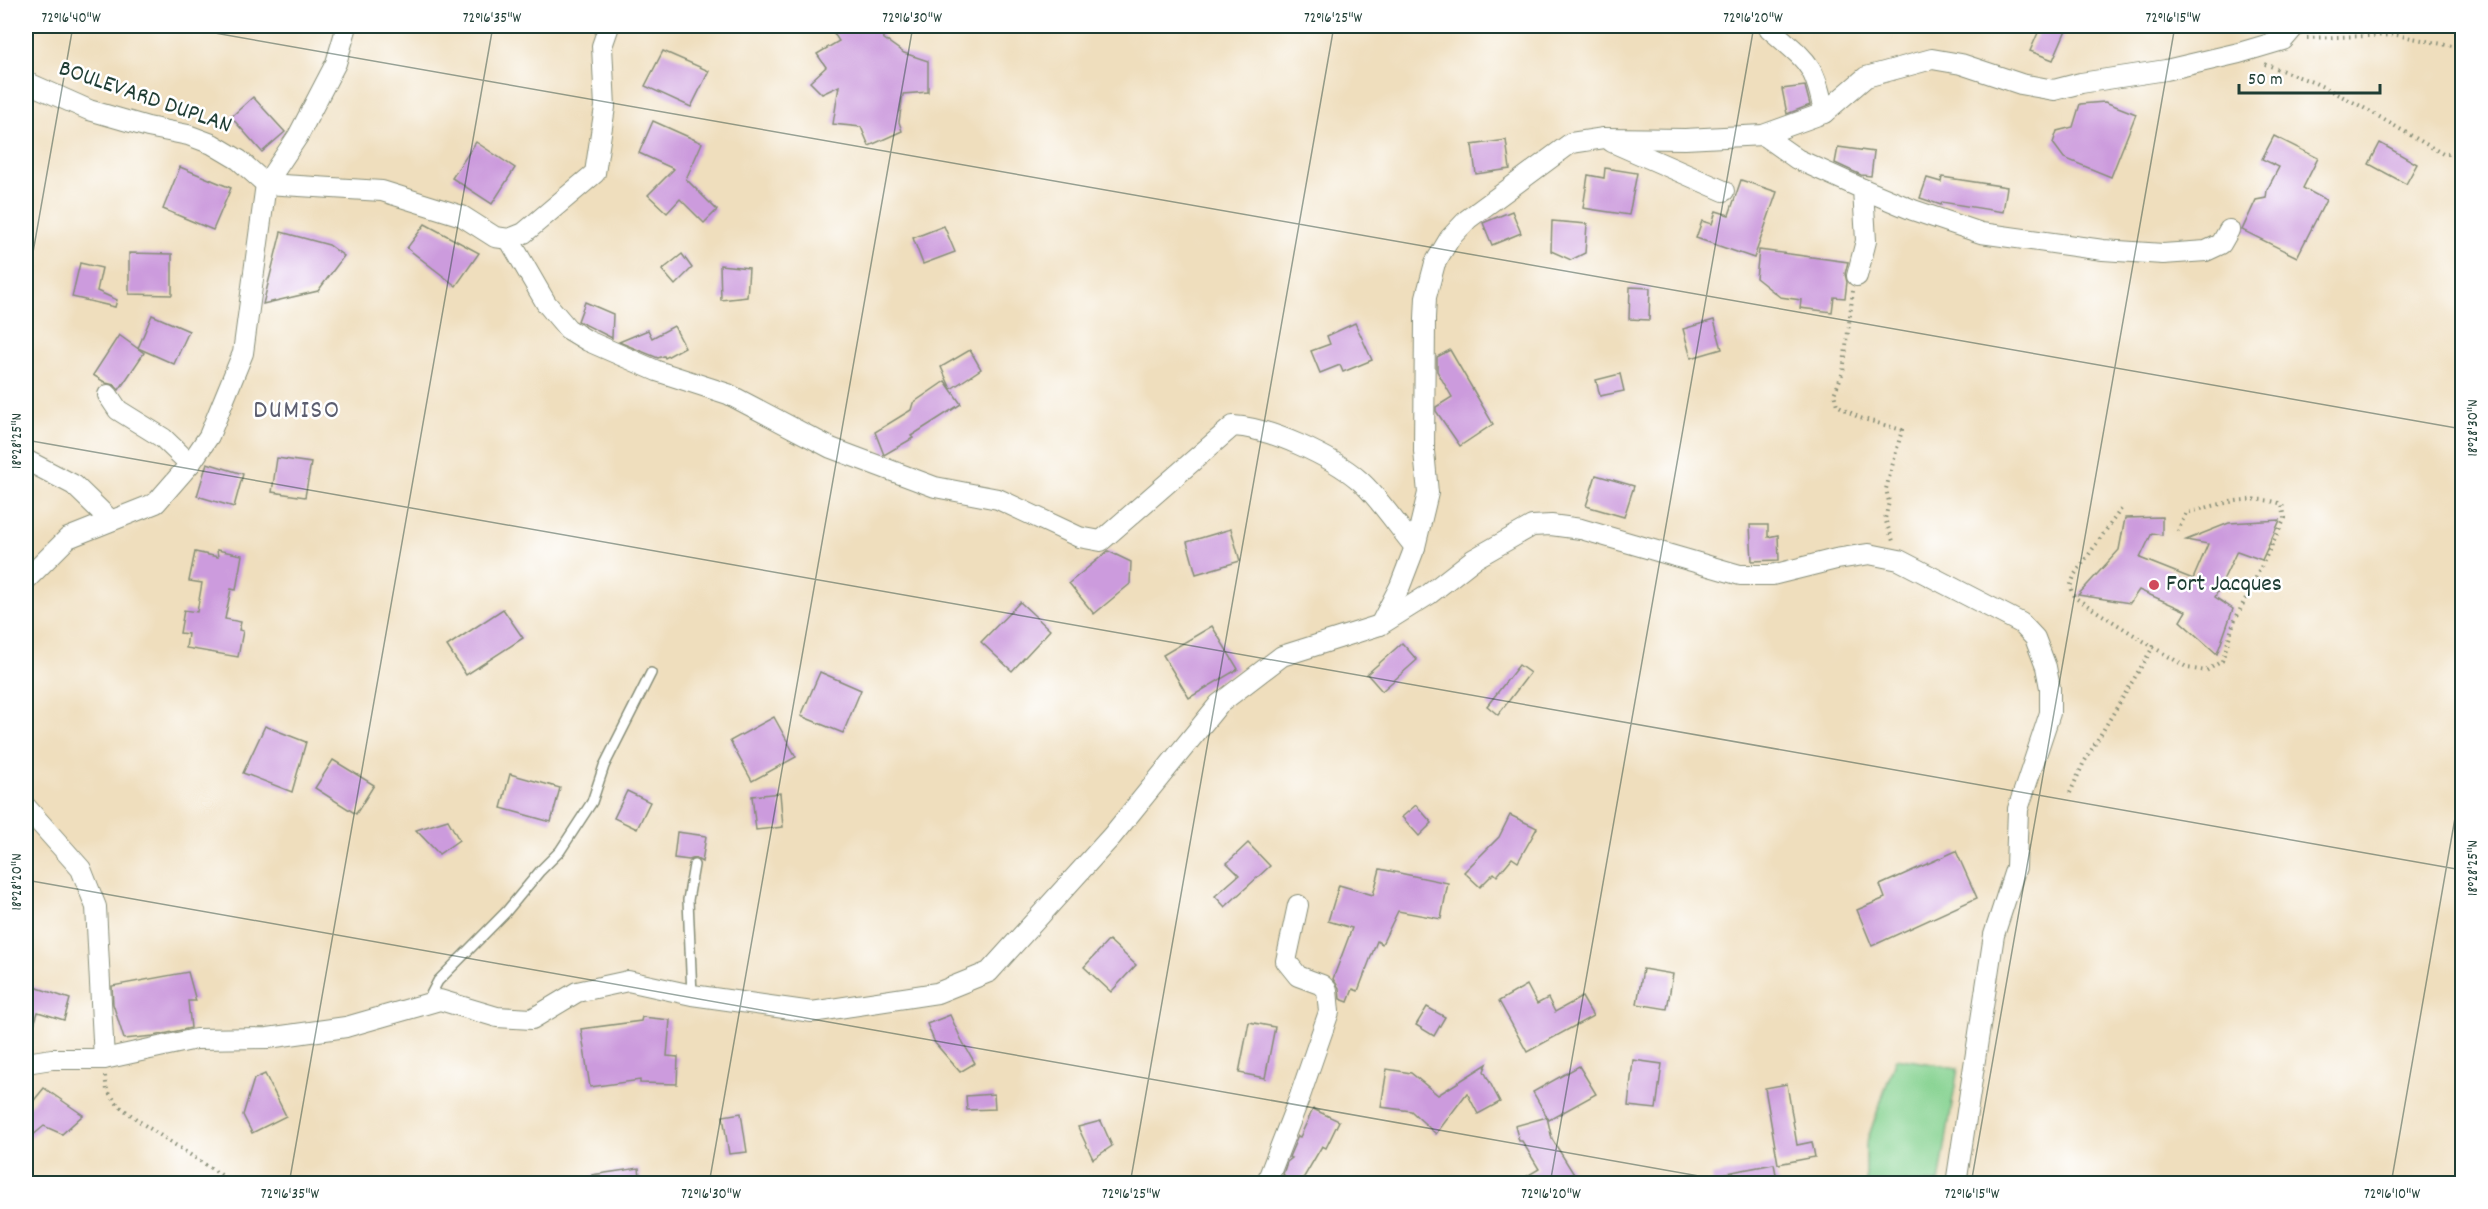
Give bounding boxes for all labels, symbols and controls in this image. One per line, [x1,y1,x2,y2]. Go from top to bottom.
text: 72°16'40"W [41,8,101,30]
text: 72°16'35"W [463,8,522,30]
text: 72°16'30"W [882,8,942,30]
text: 72°16'25"W [1304,8,1362,30]
text: 72°16'20"W [1723,8,1783,30]
text: 72°16'15"W [2146,8,2201,30]
street label: BOULEVARD DUPLAN [54,52,236,144]
scale bar [2239,57,2380,95]
text: 50 m [2248,68,2283,93]
district label: DUMISO [253,392,341,431]
text: 18°28'30"N [2463,399,2485,457]
text: 18°28'25"N [7,413,29,469]
place label: Fort Jacques [2166,568,2282,602]
marker: Fort Jacques [2147,578,2161,592]
text: 18°28'25"N [2463,840,2485,896]
text: 18°28'20"N [7,853,29,911]
text: 72°16'35"W [261,1184,320,1206]
text: 72°16'30"W [681,1184,741,1206]
text: 72°16'25"W [1102,1184,1160,1206]
text: 72°16'20"W [1521,1184,1581,1206]
text: 72°16'15"W [1945,1184,2000,1206]
text: 72°16'10"W [2364,1184,2420,1206]

